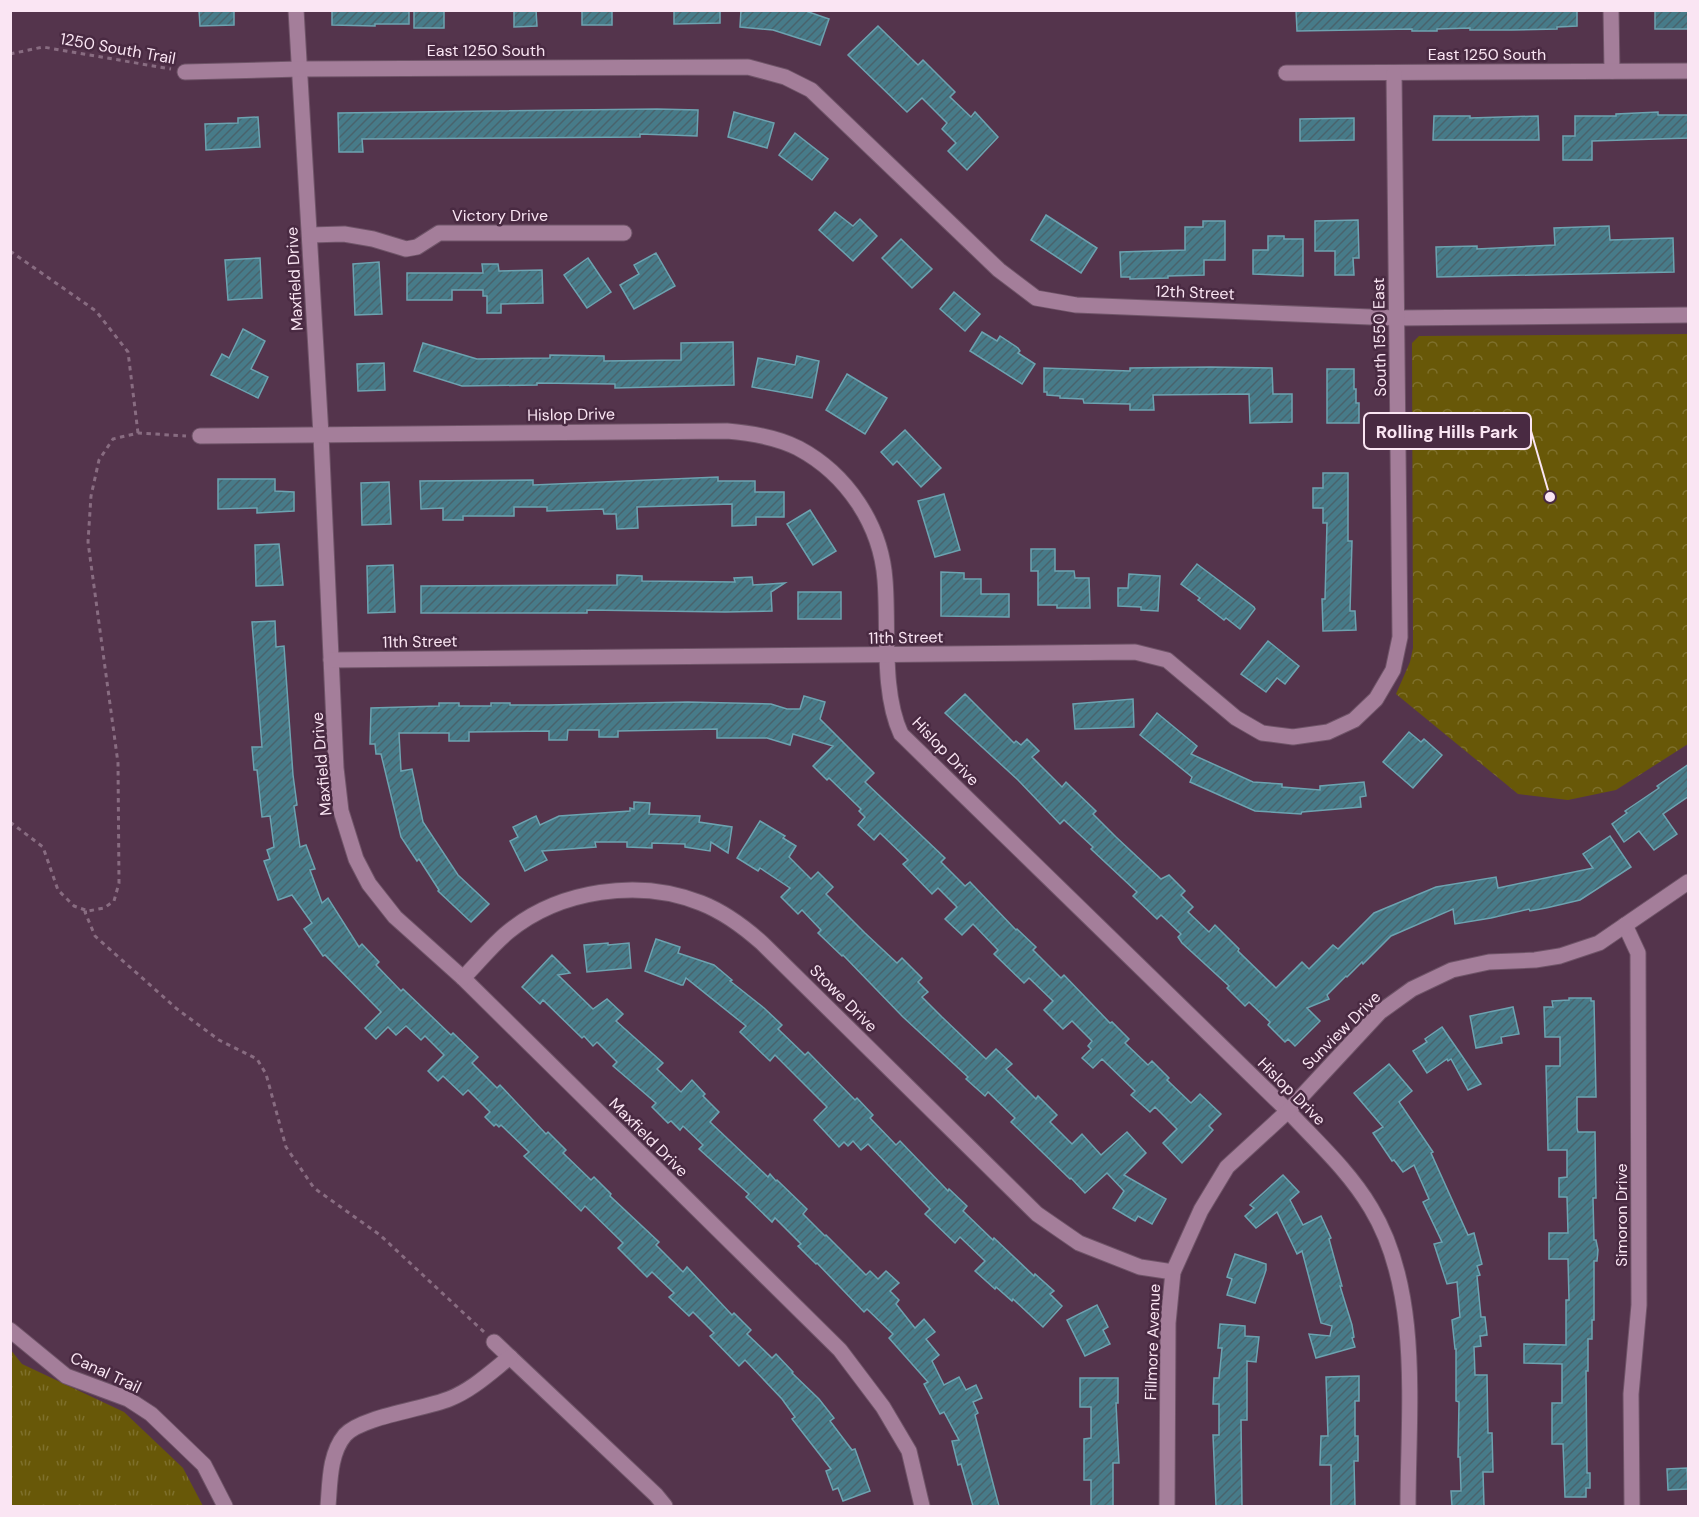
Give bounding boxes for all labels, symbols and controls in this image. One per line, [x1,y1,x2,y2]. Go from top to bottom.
street label: 1250 South Trail [59,28,177,69]
street label: East 1250 South [427,40,545,61]
street label: East 1250 South [1428,44,1546,65]
street label: Victory Drive [452,205,548,226]
street label: Maxfield Drive [281,227,308,331]
street label: South 1550 East [1368,277,1391,397]
street label: 12th Street [1155,281,1235,304]
street label: Hislop Drive [527,403,615,426]
callout: Rolling Hills Park [1364,413,1531,449]
text: Rolling Hills Park [1376,420,1519,444]
street label: 11th Street [868,626,944,649]
street label: 11th Street [382,630,458,653]
street label: Maxfield Drive [307,711,336,817]
street label: Hislop Drive [908,712,984,790]
street label: Stowe Drive [805,960,882,1037]
street label: Sunview Drive [1298,987,1385,1074]
street label: Hislop Drive [1253,1053,1330,1130]
street label: Maxfield Drive [604,1093,693,1182]
street label: Simoron Drive [1611,1163,1632,1267]
street label: Fillmore Avenue [1140,1283,1165,1401]
street label: Canal Trail [67,1347,145,1398]

